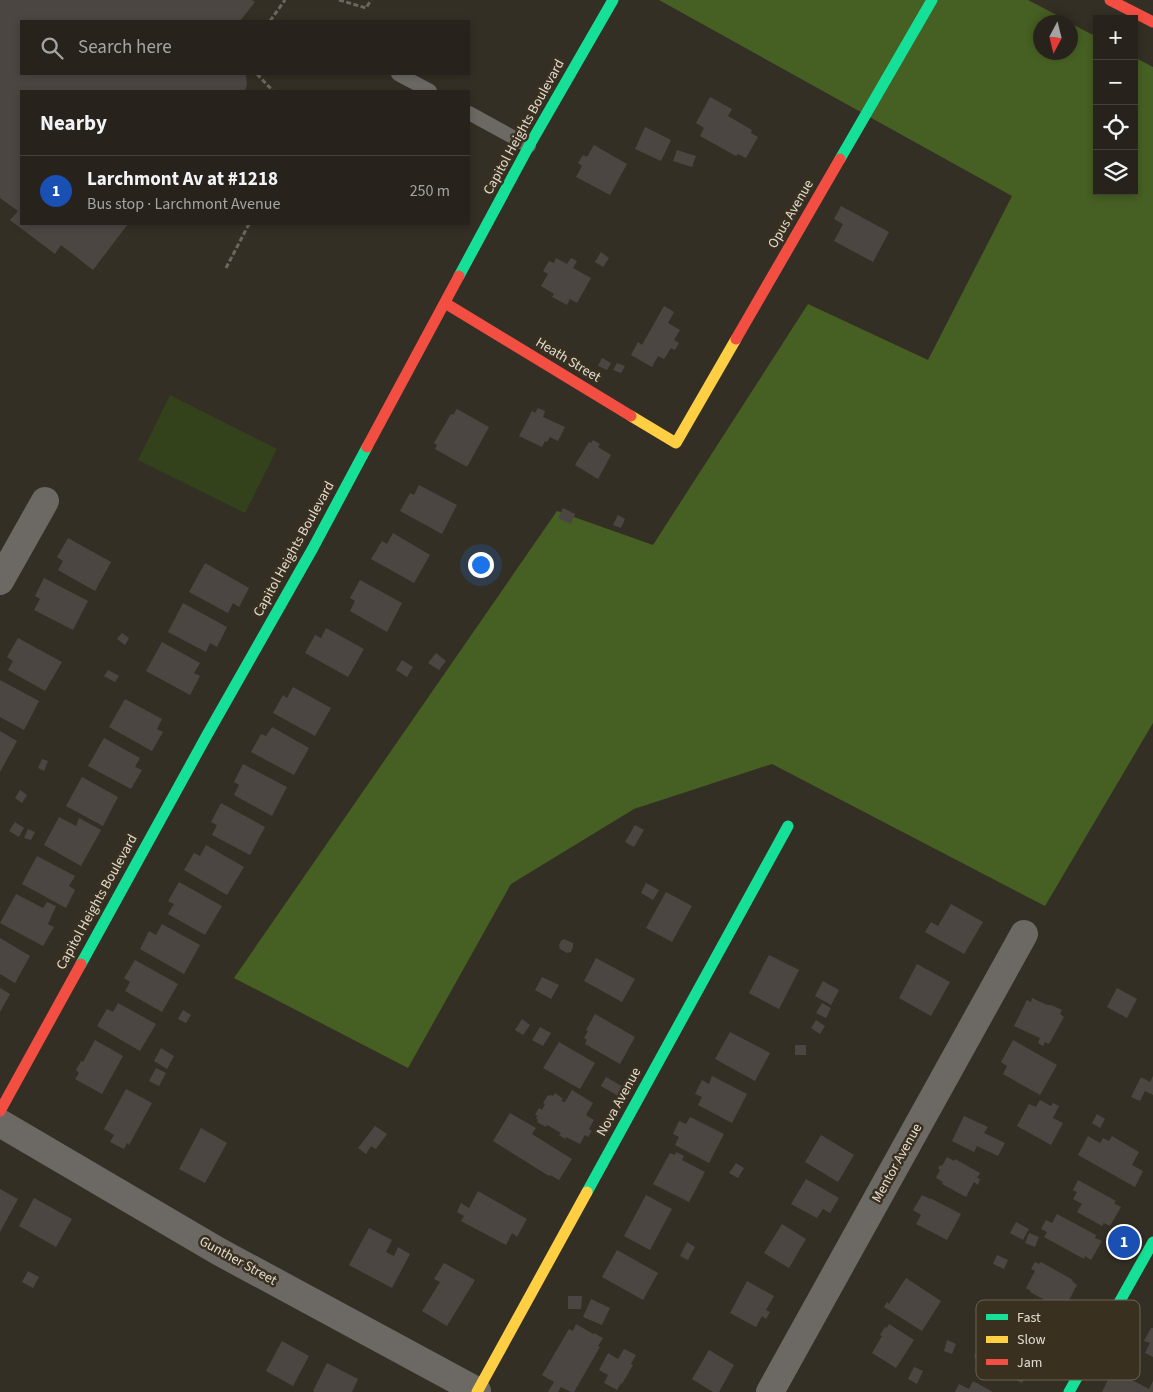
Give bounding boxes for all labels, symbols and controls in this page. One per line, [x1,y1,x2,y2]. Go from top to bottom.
north arrow [1033,15,1078,60]
map controls [1093,15,1138,195]
button: + [1093,15,1138,60]
search box [20,20,470,75]
icon: search [38,34,66,62]
text: Search here [78,34,172,61]
street label: Capitol Heights Boulevard [478,56,570,198]
button: − [1093,60,1138,105]
button: locate [1093,105,1138,150]
text: Nearby [40,108,107,138]
button: layers [1093,150,1138,195]
text: Larchmont Av at #1218 [87,166,278,193]
street label: Opus Avenue [763,176,819,252]
text: 1 [52,180,60,202]
text: 250 m [410,180,450,202]
text: Bus stop · Larchmont Avenue [87,193,280,215]
street label: Heath Street [532,333,605,387]
street label: Capitol Heights Boulevard [248,478,340,620]
your location [468,552,494,578]
street label: Capitol Heights Boulevard [51,831,143,973]
street label: Nova Avenue [592,1064,646,1140]
street label: Mentor Avenue [867,1120,927,1206]
pin: 1 [1108,1223,1140,1261]
street label: Gunther Street [196,1231,281,1291]
legend [976,1300,1140,1380]
text: Fast [1017,1308,1041,1328]
text: Slow [1017,1330,1046,1350]
text: Jam [1017,1353,1042,1373]

